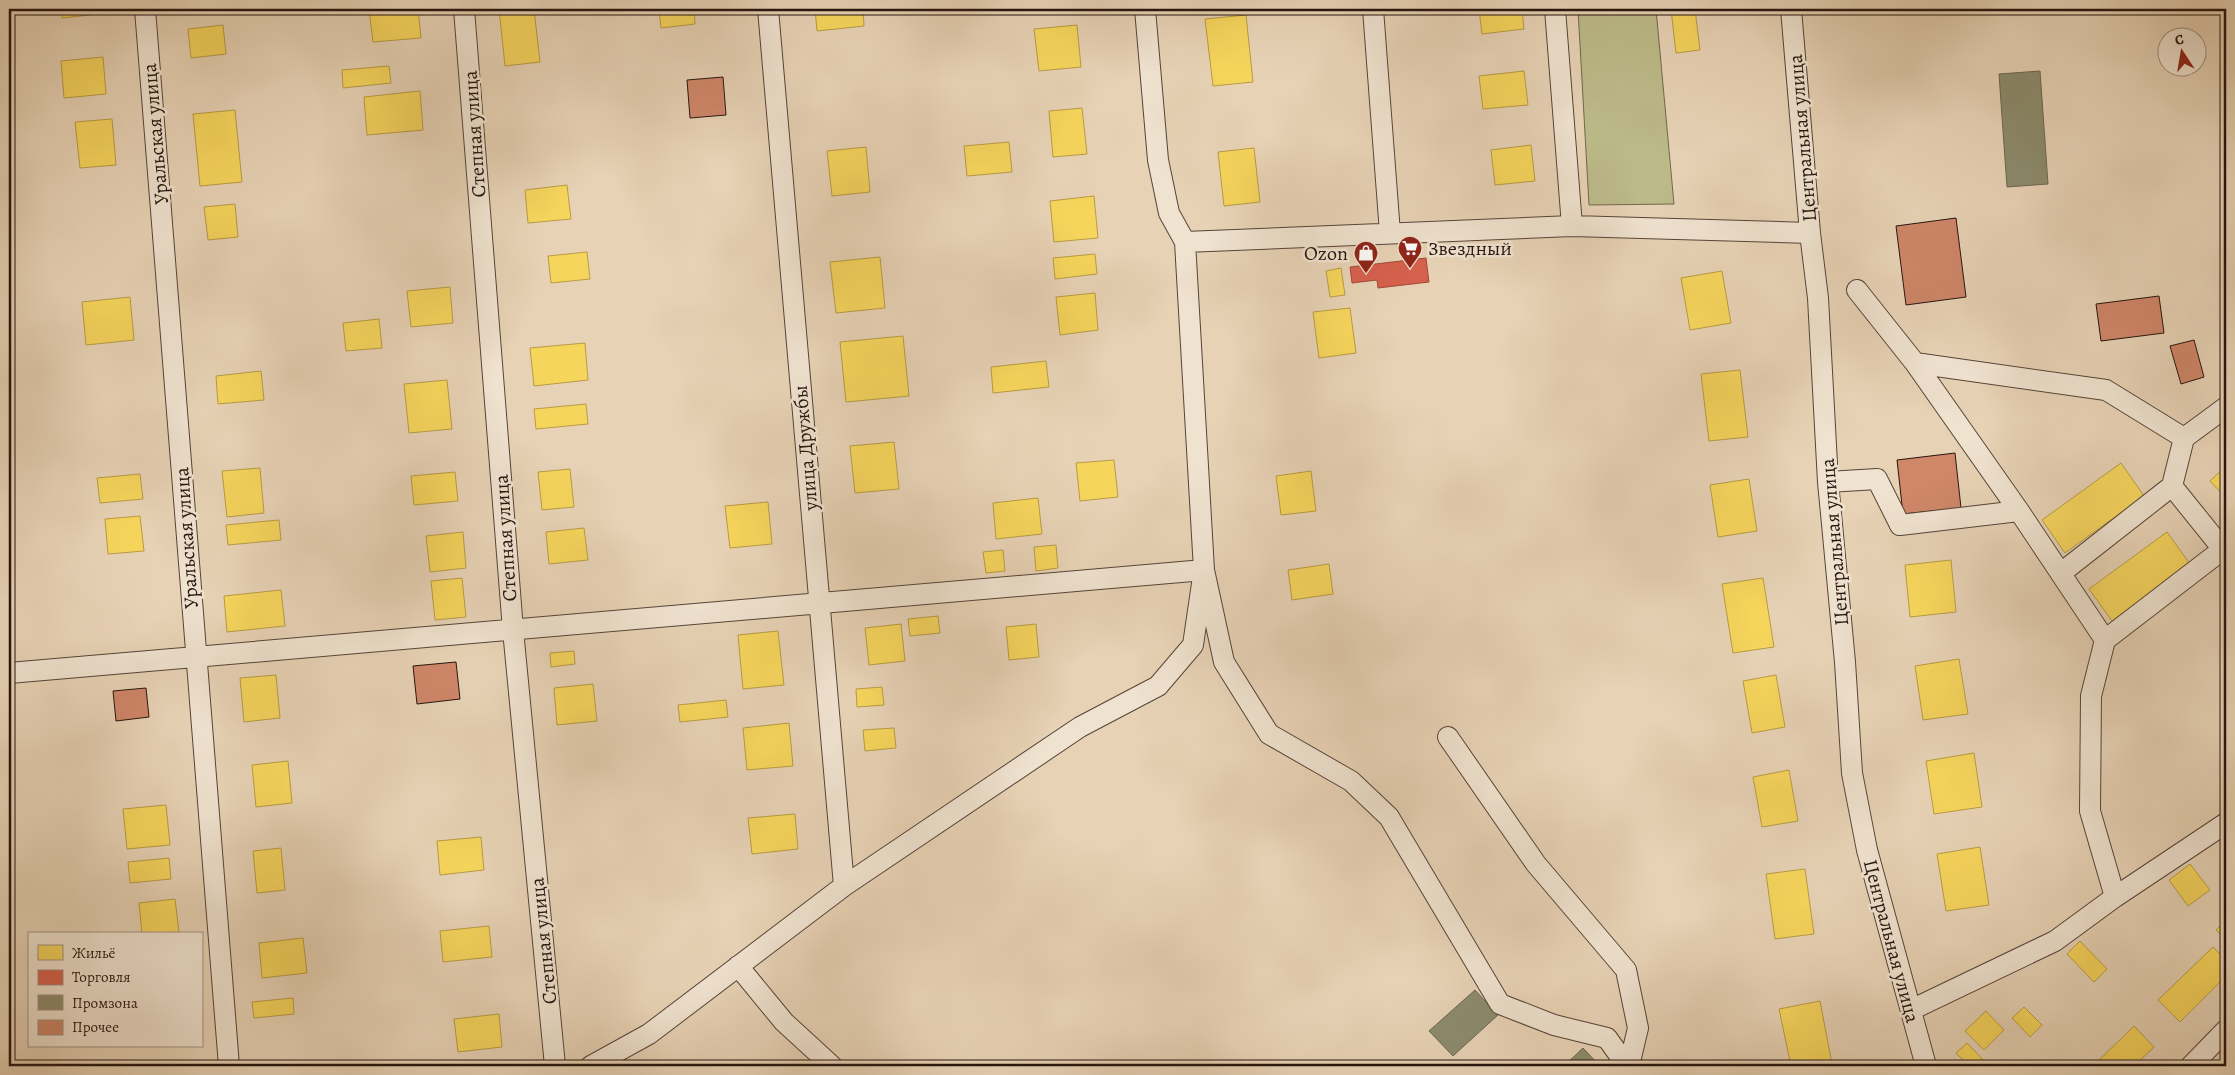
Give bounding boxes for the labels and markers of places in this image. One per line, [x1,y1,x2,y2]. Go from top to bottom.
supermarket icon: Звездный [1397,235,1423,269]
place label: Звездный [1428,235,1512,262]
place label: Ozon [1304,240,1348,267]
shop icon: Ozon [1353,240,1379,274]

